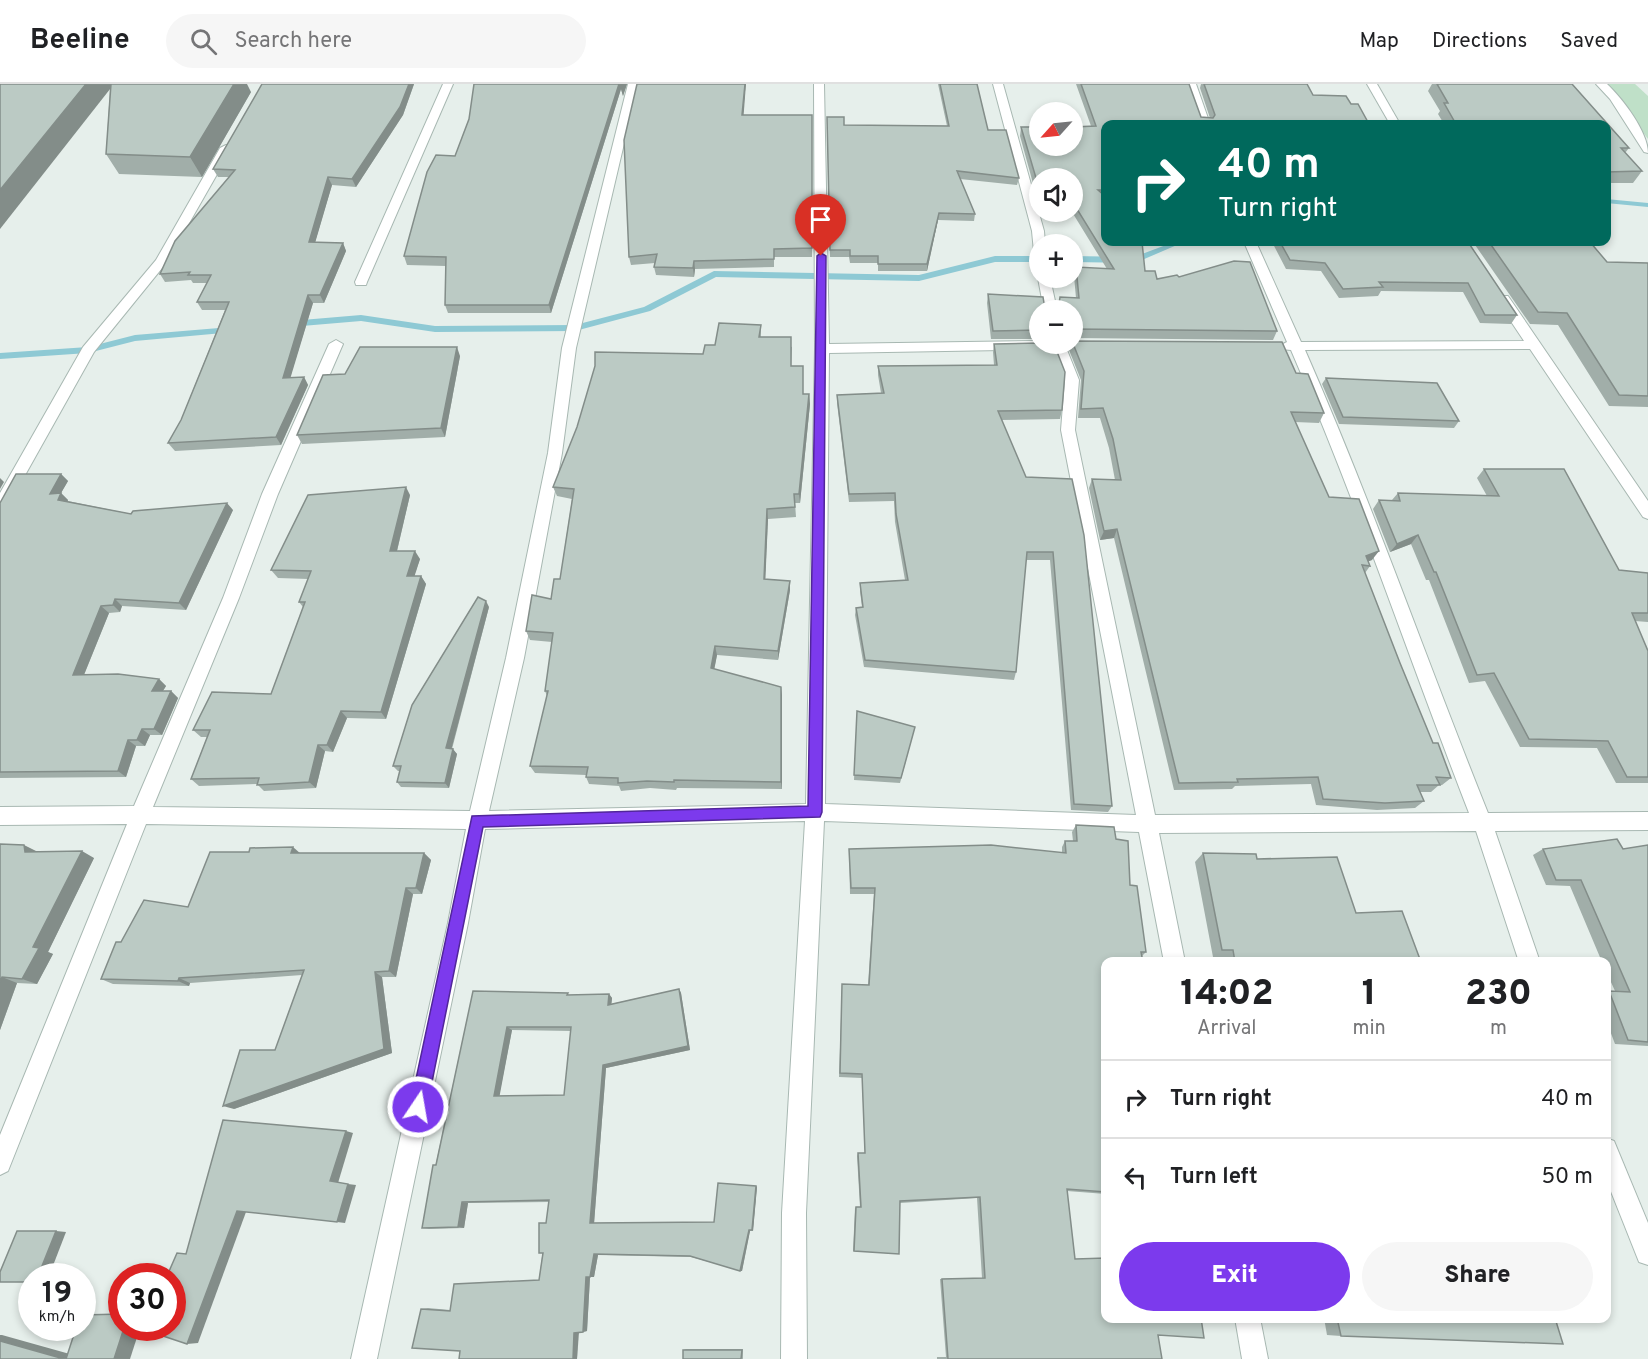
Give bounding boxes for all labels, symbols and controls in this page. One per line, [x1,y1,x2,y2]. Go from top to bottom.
search box [166,14,586,68]
text: Beeline [30,23,130,59]
icon: search [187,25,220,58]
text: Search here [235,28,352,55]
text: Map [1359,28,1399,55]
text: Directions [1432,28,1527,55]
text: Saved [1560,28,1618,55]
north arrow [1029,102,1083,156]
map controls [1029,102,1083,354]
text: 40 m [1218,140,1320,193]
icon: right [1119,144,1197,222]
button: sound [1029,168,1083,222]
text: Turn right [1218,192,1337,226]
pin [795,194,846,256]
icon: arrive [804,203,837,236]
button: + [1029,234,1083,288]
button: − [1029,300,1083,354]
text: 14:02 [1180,972,1273,1018]
text: 1 [1362,972,1377,1018]
text: 230 [1465,972,1532,1018]
text: Arrival [1197,1016,1257,1042]
text: min [1353,1016,1386,1042]
text: m [1490,1016,1507,1042]
position arrow [386,1075,450,1139]
icon: right [1119,1083,1152,1116]
text: Turn right [1170,1086,1272,1113]
text: 40 m [1541,1086,1593,1113]
icon: left [1119,1161,1152,1194]
text: Turn left [1170,1164,1258,1191]
text: 50 m [1541,1164,1593,1191]
button: Exit [1119,1242,1350,1311]
button: Share [1362,1242,1593,1311]
speed limit sign: 30 [108,1263,186,1341]
text: 19 [42,1276,72,1313]
text: km/h [39,1308,75,1327]

